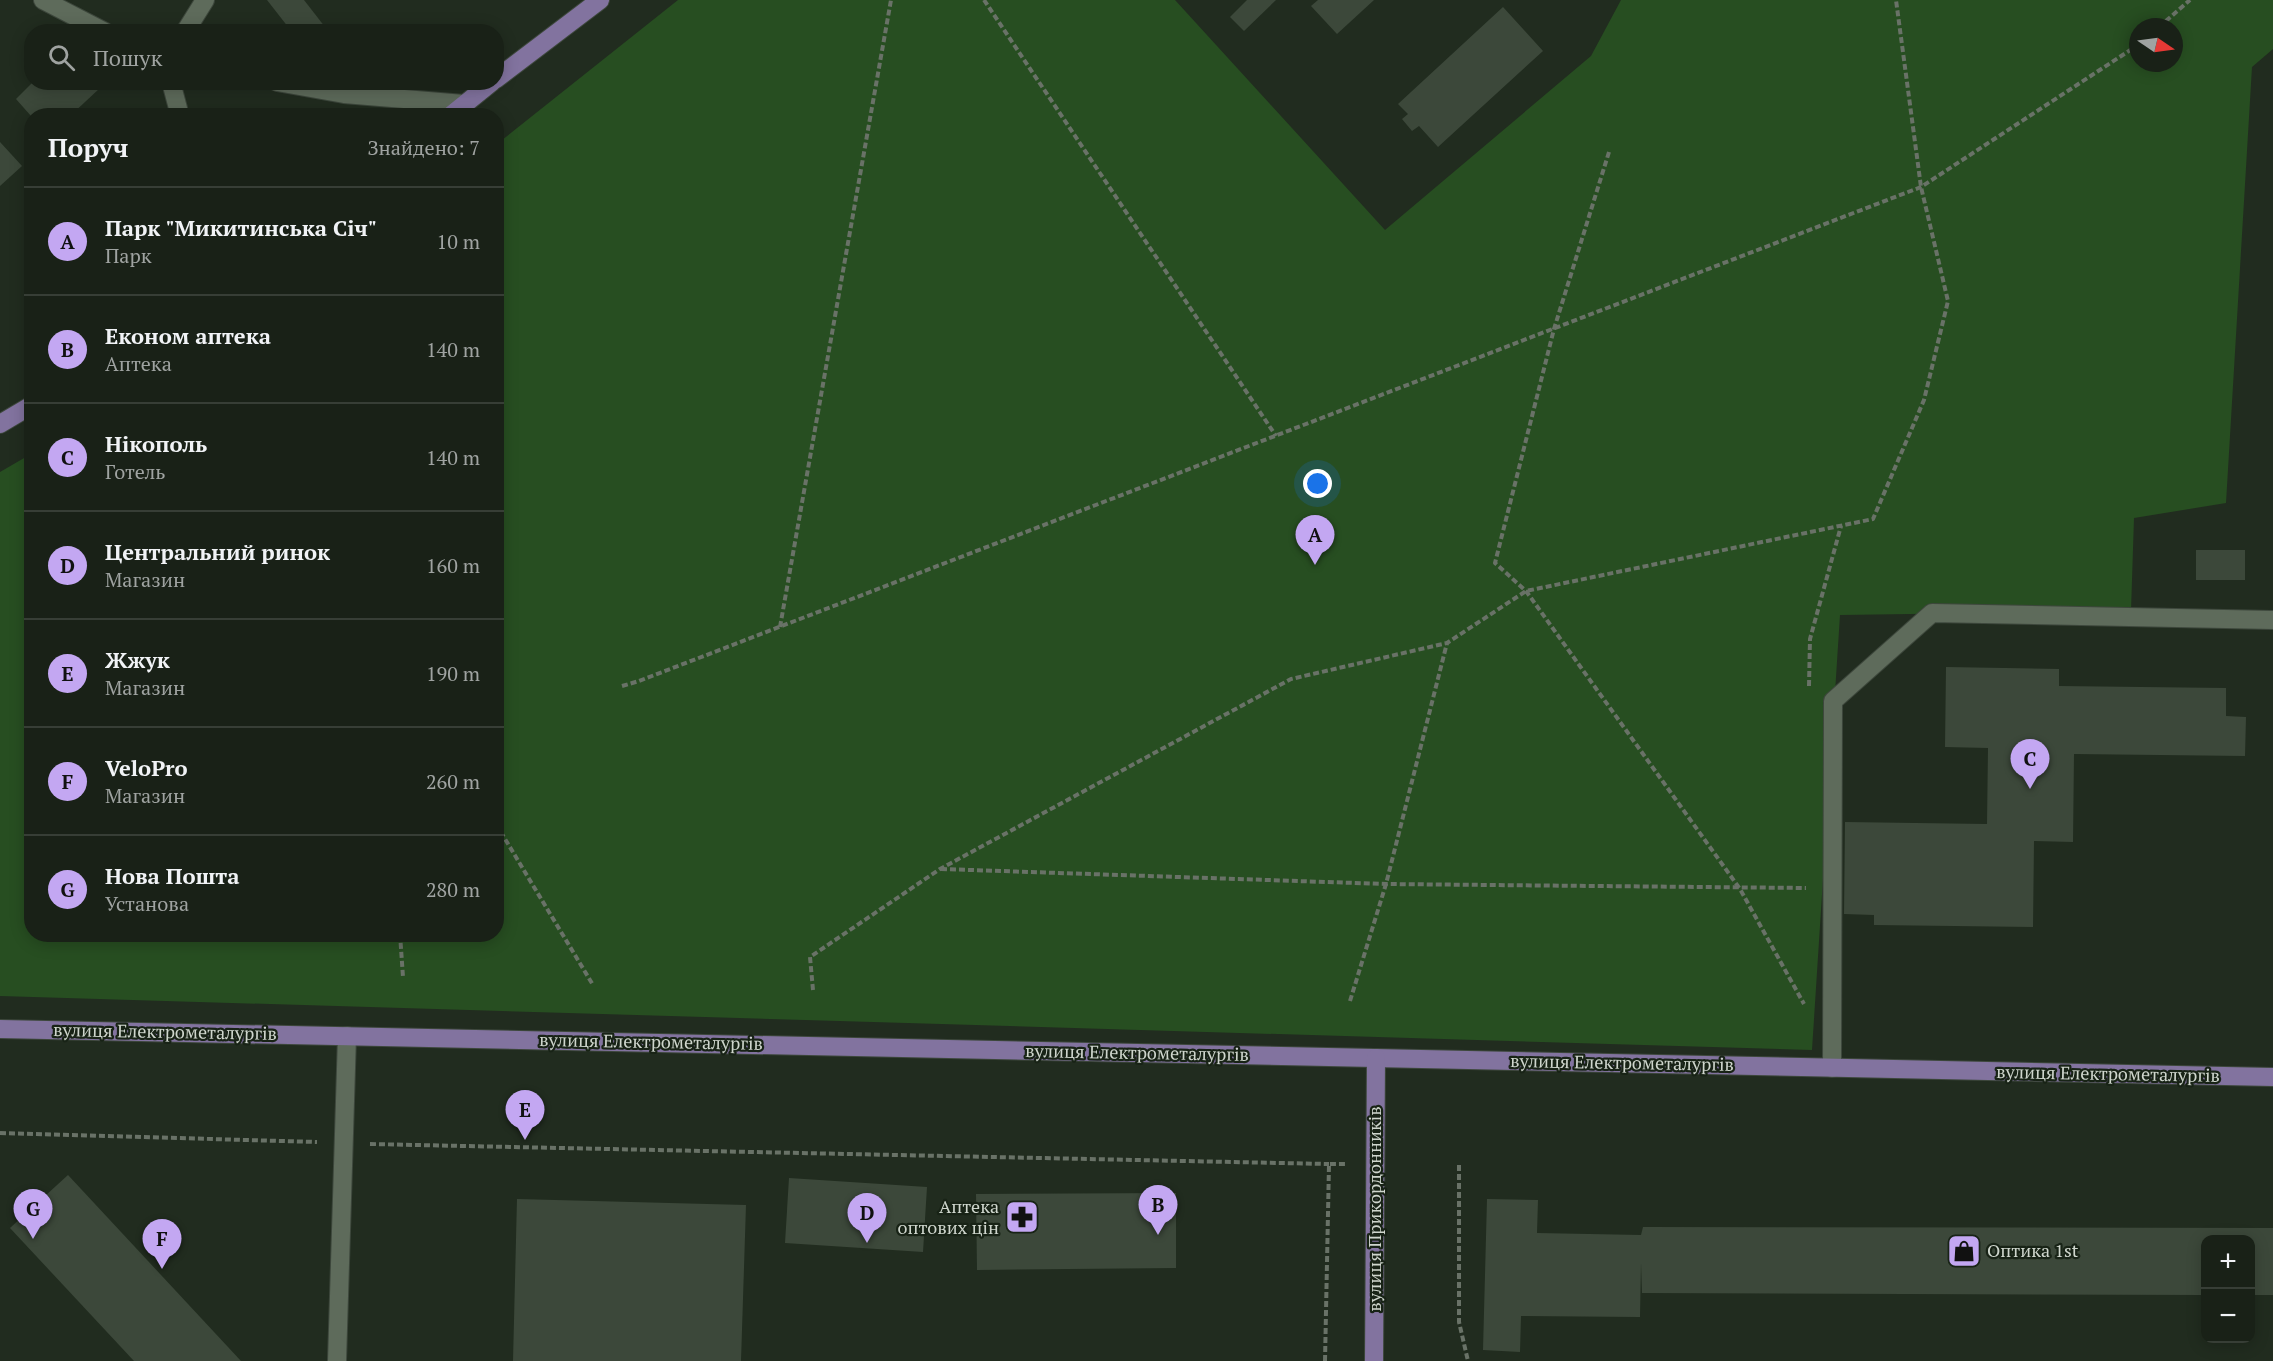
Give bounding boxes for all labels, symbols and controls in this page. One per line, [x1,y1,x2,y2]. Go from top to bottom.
north arrow [2129,18,2183,72]
search box [24,24,504,90]
icon: search [45,41,78,74]
text: Пошук [93,43,162,72]
text: Поруч [48,130,129,164]
text: Знайдено: 7 [367,134,480,161]
text: Парк "Микитинська Січ" [105,213,377,242]
text: A [60,228,75,255]
text: 10 m [437,228,480,255]
text: Парк [105,242,152,269]
text: Економ аптека [105,321,271,350]
text: B [61,336,74,363]
text: 140 m [426,336,480,363]
text: Аптека [105,350,172,377]
text: Нікополь [105,429,207,458]
text: C [61,444,74,471]
text: 140 m [426,444,480,471]
text: Готель [105,458,166,485]
your location [1303,469,1332,498]
pin: A [1296,516,1334,565]
text: Центральний ринок [105,537,330,566]
text: D [60,552,75,579]
text: 160 m [426,552,480,579]
text: Магазин [105,566,185,593]
text: Жжук [105,645,170,674]
text: E [61,660,74,687]
text: 190 m [426,660,480,687]
text: Магазин [105,674,185,701]
pin: C [2010,740,2050,789]
text: VeloPro [105,753,188,782]
text: F [62,768,73,795]
text: 260 m [426,768,480,795]
text: Магазин [105,782,185,809]
text: Нова Пошта [105,861,240,890]
text: G [60,876,75,903]
text: 280 m [426,876,480,903]
text: Установа [105,890,189,917]
street label: вулиця Електрометалургів [53,1017,277,1045]
street label: вулиця Електрометалургів [539,1027,763,1055]
street label: вулиця Електрометалургів [1025,1038,1249,1066]
street label: вулиця Електрометалургів [1510,1048,1734,1076]
street label: вулиця Електрометалургів [1996,1059,2220,1087]
pin: E [506,1090,544,1140]
street label: вулиця Прикордонників [1362,1106,1386,1312]
pin: B [1138,1186,1178,1235]
pin: G [14,1190,52,1239]
pin: D [848,1194,886,1243]
place label: Аптека оптових цін [897,1194,999,1239]
pharmacy icon: Аптека оптових цін [1004,1199,1040,1235]
pin: F [142,1220,182,1269]
shop icon: Оптика 1st [1946,1233,1982,1269]
map controls [2201,1235,2255,1343]
button: + [2201,1235,2255,1289]
place label: Оптика 1st [1987,1238,2079,1262]
button: − [2201,1289,2255,1343]

